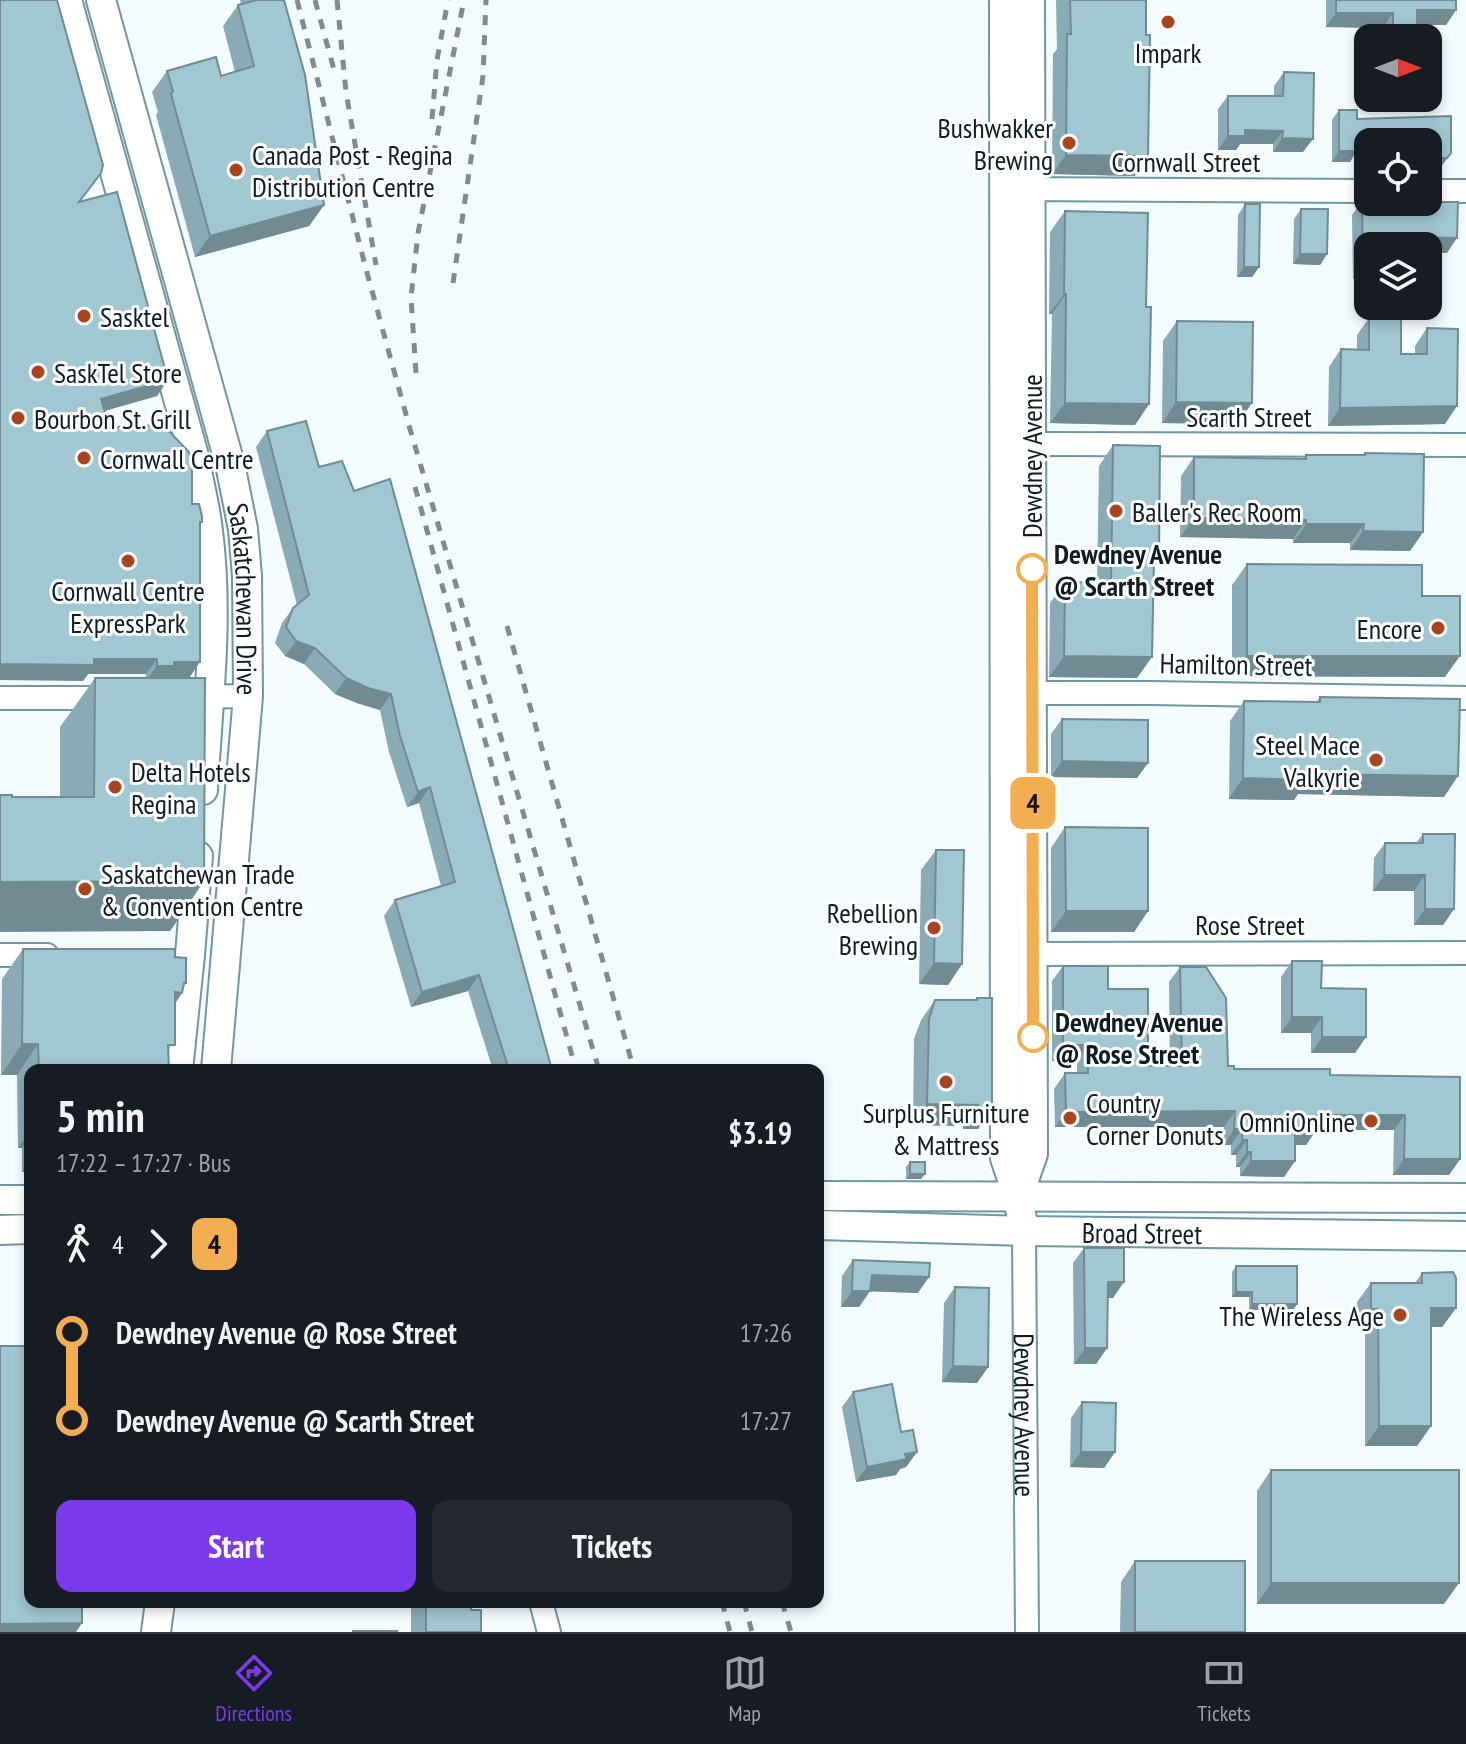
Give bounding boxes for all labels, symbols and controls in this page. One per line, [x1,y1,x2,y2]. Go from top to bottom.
marker: Impark [1159,13,1177,31]
north arrow [1354,24,1442,112]
map controls [1354,24,1442,320]
place label: Impark [1135,34,1201,71]
place label: Bushwakker Brewing [937,109,1053,178]
button: locate [1354,128,1442,216]
marker: Bushwakker Brewing [1060,134,1078,152]
place label: Canada Post - Regina Distribution Centre [252,136,453,205]
street label: Cornwall Street [1112,143,1261,180]
marker: Canada Post - Regina Distribution Centre [227,161,245,179]
button: layers [1354,232,1442,320]
place label: Sasktel [100,298,170,335]
marker: Sasktel [75,307,93,325]
place label: SaskTel Store [54,354,182,391]
marker: SaskTel Store [29,363,47,381]
street label: Dewdney Avenue [1013,374,1050,538]
street label: Scarth Street [1186,398,1312,435]
place label: Bourbon St. Grill [34,400,191,437]
marker: Bourbon St. Grill [9,409,27,427]
place label: Cornwall Centre [100,440,254,477]
marker: Cornwall Centre [75,449,93,467]
place label: Baller's Rec Room [1132,493,1302,530]
street label: Saskatchewan Drive [220,500,266,695]
marker: Baller's Rec Room [1107,502,1125,520]
place label: Dewdney Avenue @ Scarth Street [1054,535,1222,604]
marker: Cornwall Centre ExpressPark [119,552,137,570]
marker: Dewdney Avenue @ Scarth Street [1017,554,1047,584]
place label: Cornwall Centre ExpressPark [51,572,205,641]
place label: Encore [1357,610,1422,647]
marker: Encore [1429,619,1447,637]
street label: Hamilton Street [1159,644,1313,684]
place label: Steel Mace Valkyrie [1255,726,1360,795]
marker: Steel Mace Valkyrie [1367,751,1385,769]
place label: Delta Hotels Regina [131,753,251,822]
line badge: 4 [1007,777,1059,829]
marker: Delta Hotels Regina [106,778,124,796]
text: 4 [1026,784,1040,821]
place label: Saskatchewan Trade & Convention Centre [101,855,303,924]
marker: Saskatchewan Trade & Convention Centre [76,880,94,898]
place label: Rebellion Brewing [827,894,918,963]
street label: Rose Street [1195,906,1305,943]
marker: Rebellion Brewing [925,919,943,937]
place label: Dewdney Avenue @ Rose Street [1055,1003,1223,1072]
marker: Dewdney Avenue @ Rose Street [1018,1022,1048,1052]
marker: Surplus Furniture & Mattress [937,1073,955,1091]
place label: Country Corner Donuts [1086,1084,1224,1153]
text: 5 min [56,1087,145,1144]
place label: Surplus Furniture & Mattress [863,1094,1029,1163]
place label: OmniOnline [1239,1103,1355,1140]
marker: Country Corner Donuts [1061,1109,1079,1127]
marker: OmniOnline [1362,1112,1380,1130]
text: $3.19 [728,1113,792,1152]
text: 17:22 – 17:27 · Bus [56,1146,231,1179]
street label: Broad Street [1082,1213,1203,1252]
icon: walk [56,1222,100,1266]
icon: forward [136,1222,180,1266]
text: 4 [208,1225,221,1262]
text: 4 [112,1228,124,1261]
place label: The Wireless Age [1219,1297,1384,1334]
marker: The Wireless Age [1391,1306,1409,1324]
text: Dewdney Avenue @ Rose Street [116,1313,457,1352]
text: 17:26 [740,1316,792,1349]
street label: Dewdney Avenue [1006,1333,1044,1497]
text: Dewdney Avenue @ Scarth Street [116,1401,474,1440]
text: 17:27 [740,1404,792,1437]
button: Start [56,1500,416,1592]
button: Tickets [432,1500,792,1592]
tab: Directions [215,1651,292,1727]
tab: Map [723,1651,767,1727]
tab: Tickets [1197,1651,1251,1727]

